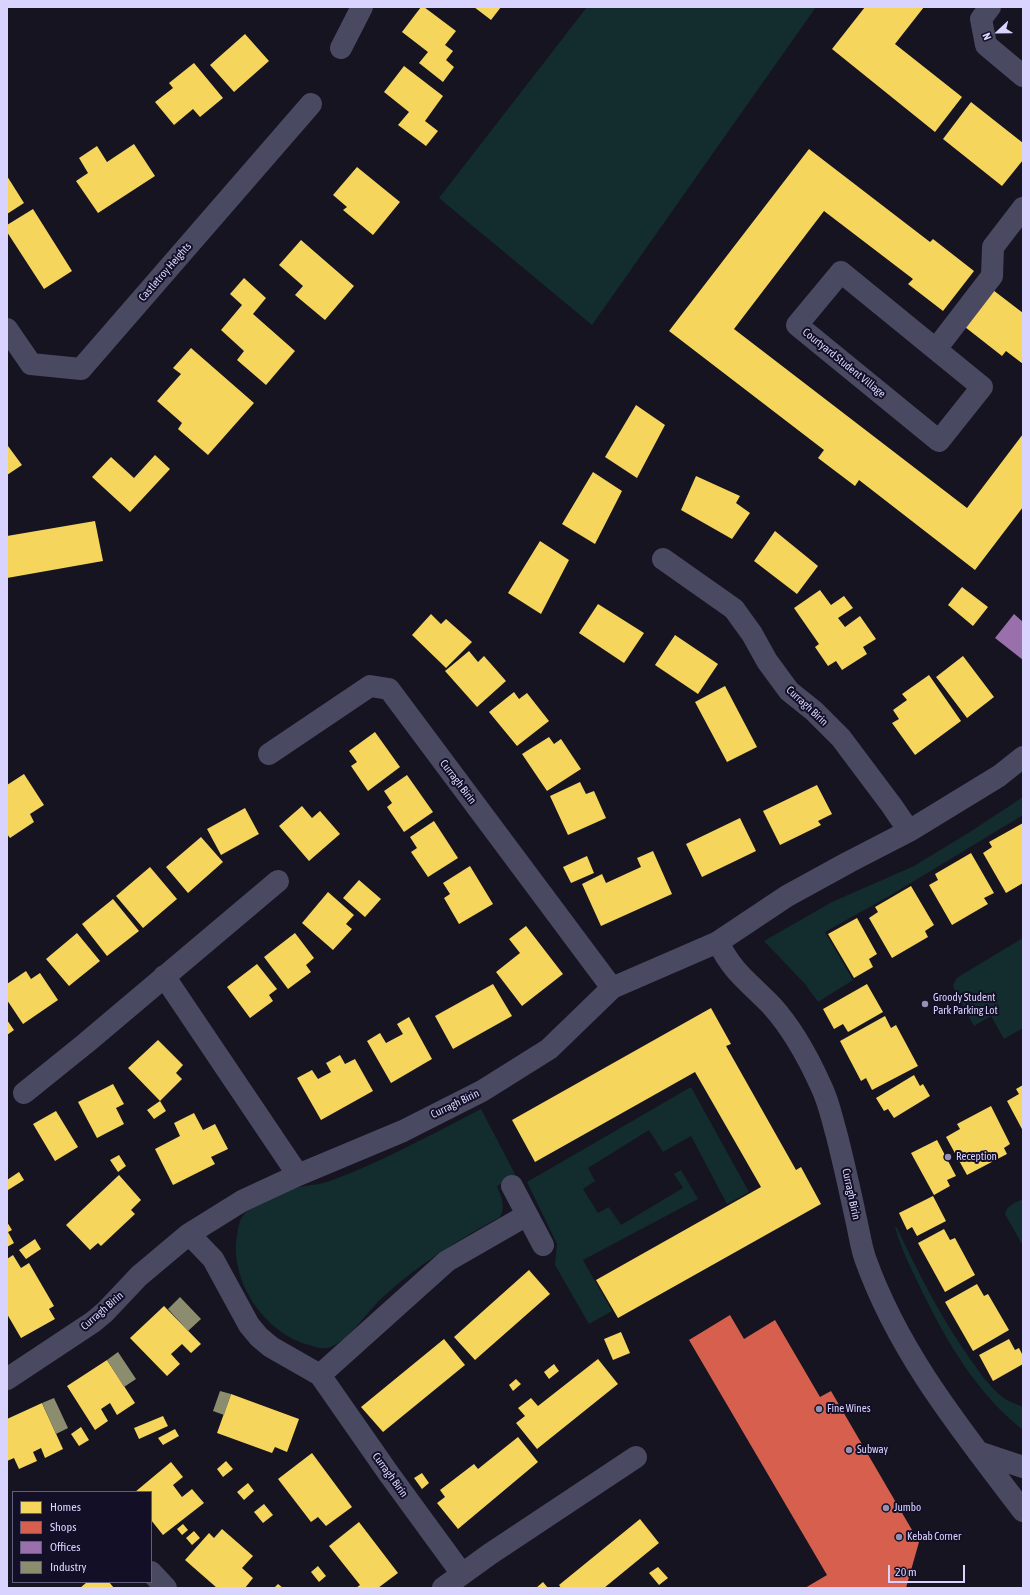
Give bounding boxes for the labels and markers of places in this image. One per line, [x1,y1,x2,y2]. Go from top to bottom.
place label: Groody Student Park Parking Lot [933,991,998,1017]
marker: Groody Student Park Parking Lot [920,999,930,1009]
place label: Reception [956,1150,997,1164]
marker: Reception [943,1152,953,1162]
place label: Fine Wines [827,1402,871,1416]
marker: Fine Wines [814,1404,824,1414]
place label: Subway [857,1443,888,1457]
marker: Subway [844,1445,854,1455]
place label: Jumbo [894,1501,921,1515]
marker: Jumbo [881,1503,891,1513]
place label: Kebab Corner [907,1530,961,1544]
marker: Kebab Corner [894,1532,904,1542]

